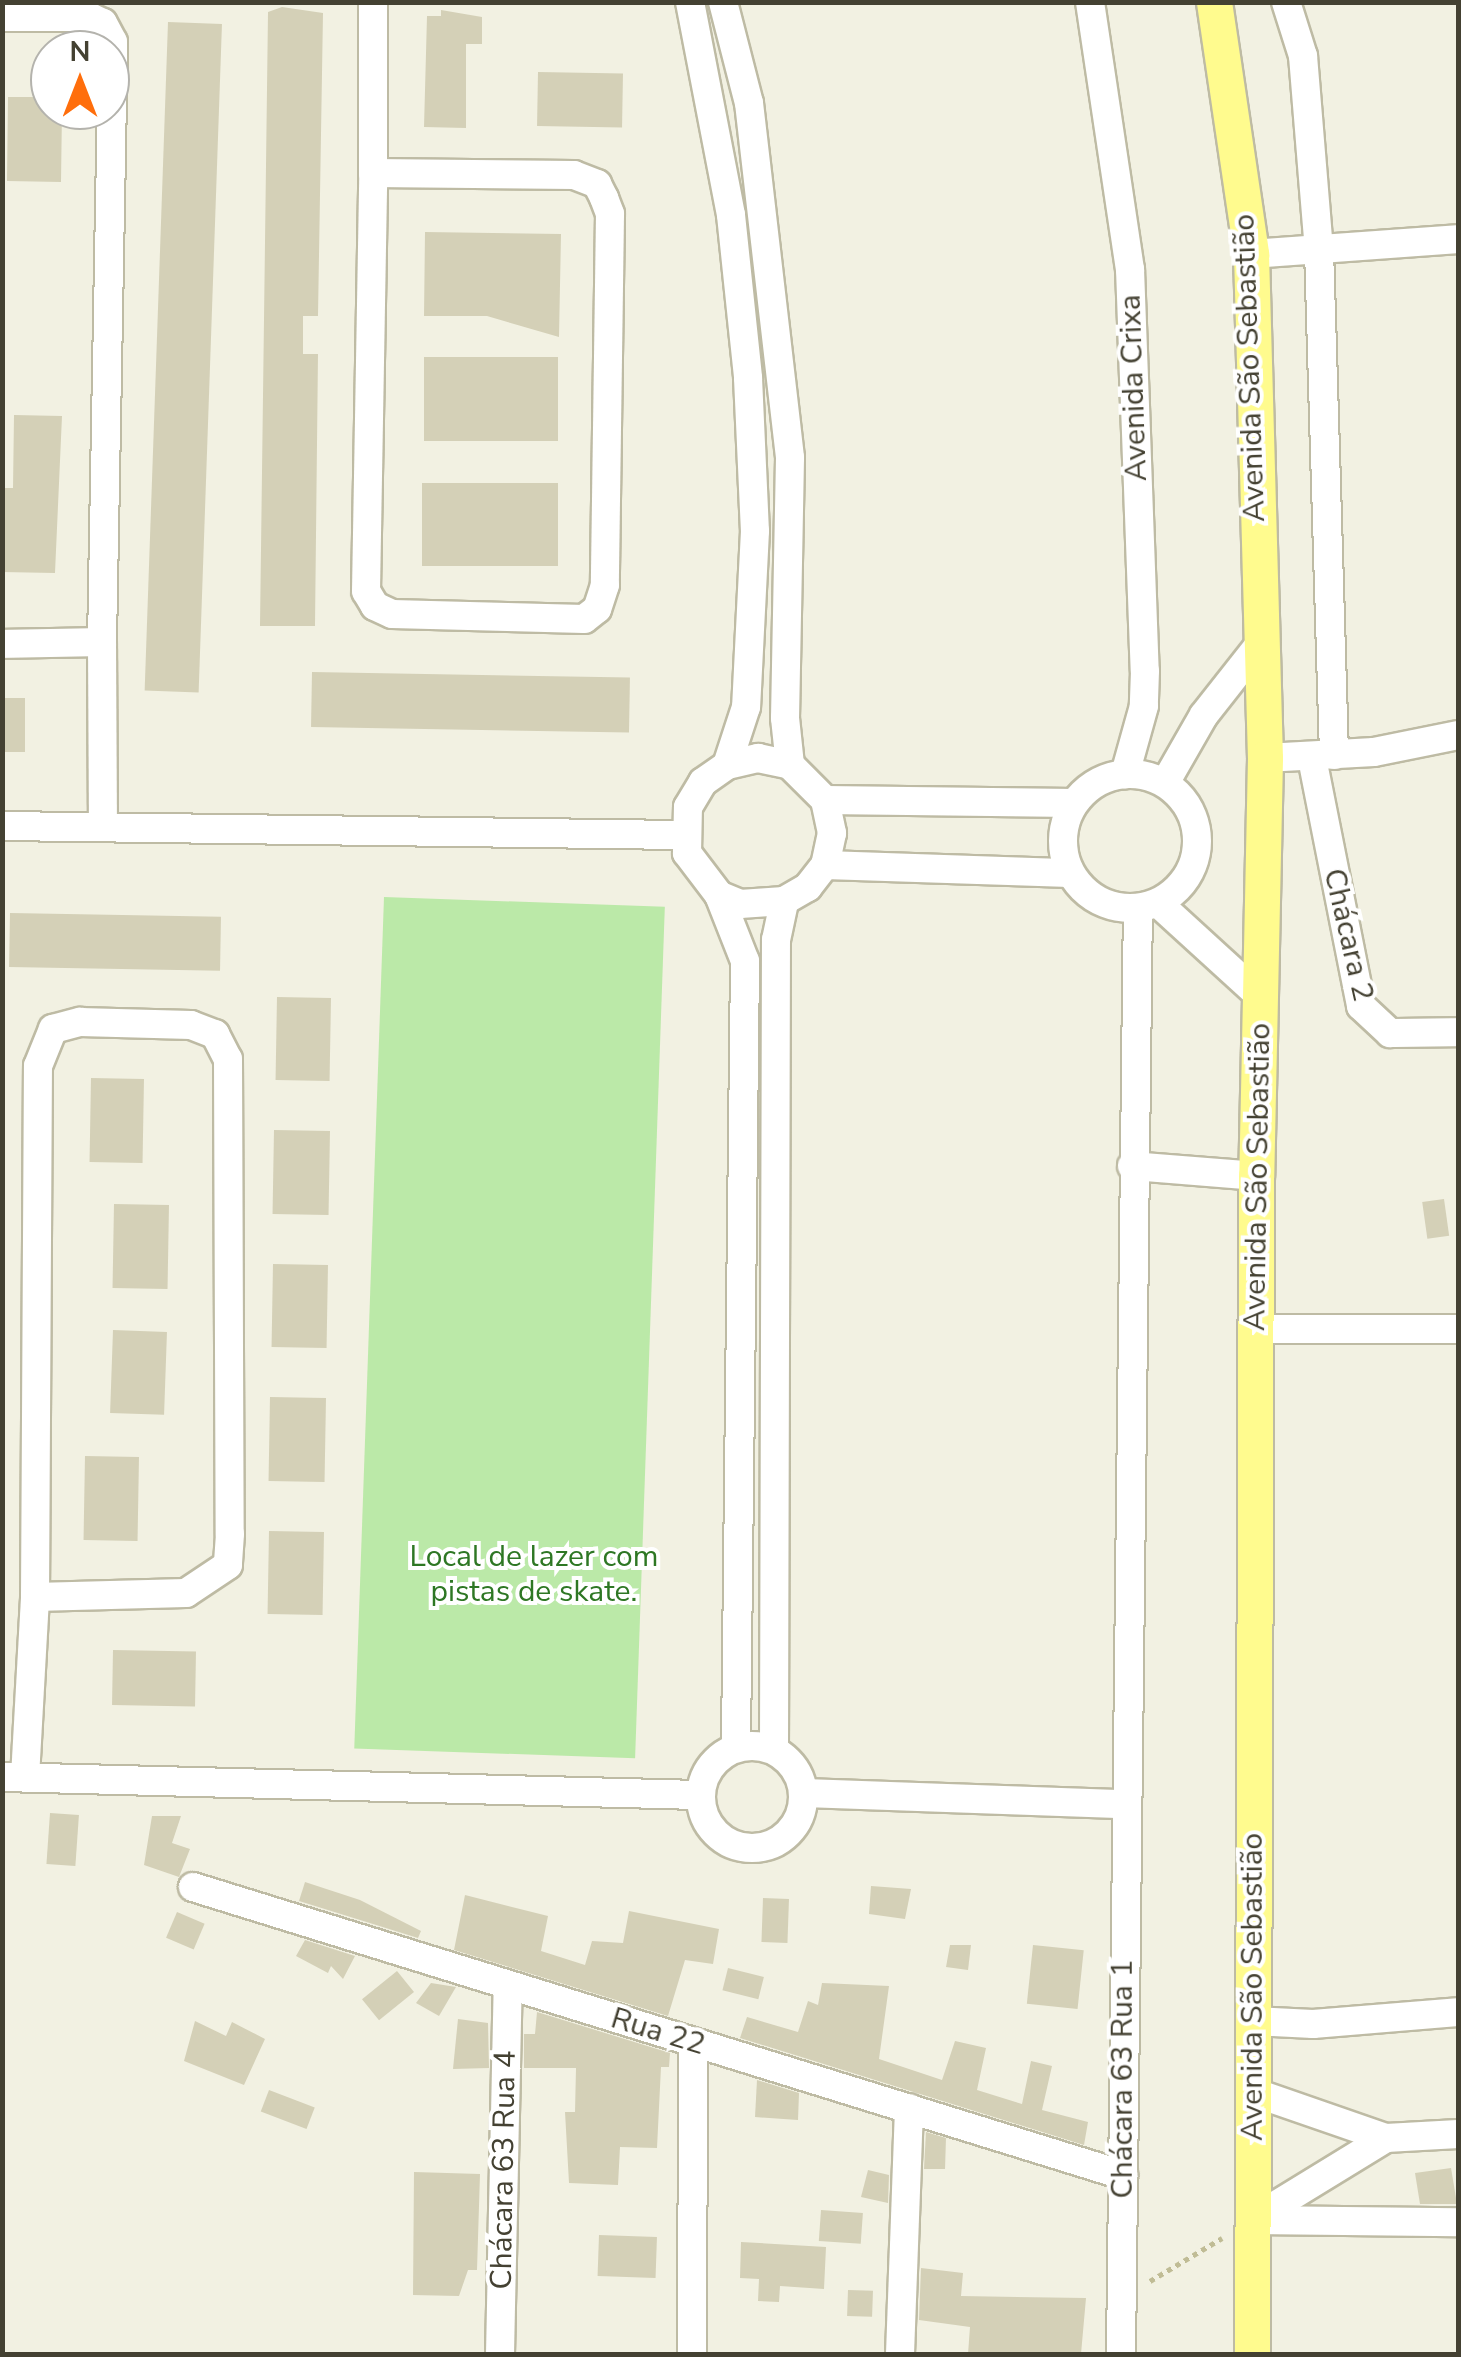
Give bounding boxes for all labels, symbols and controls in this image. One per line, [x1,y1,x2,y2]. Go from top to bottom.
north arrow [30,30,130,130]
text: N [70,33,90,71]
street label: Avenida São Sebastião [1227,213,1273,523]
street label: Avenida Crixa [1113,294,1155,482]
street label: Chácara 2 [1315,865,1381,1005]
street label: Avenida São Sebastião [1237,1023,1279,1331]
park label: Local de lazer com pistas de skate. [410,1539,658,1610]
street label: Avenida São Sebastião [1235,1833,1271,2141]
street label: Chácara 63 Rua 1 [1105,1959,1141,2199]
street label: Rua 22 [607,2001,709,2063]
street label: Chácara 63 Rua 4 [484,2050,524,2290]

